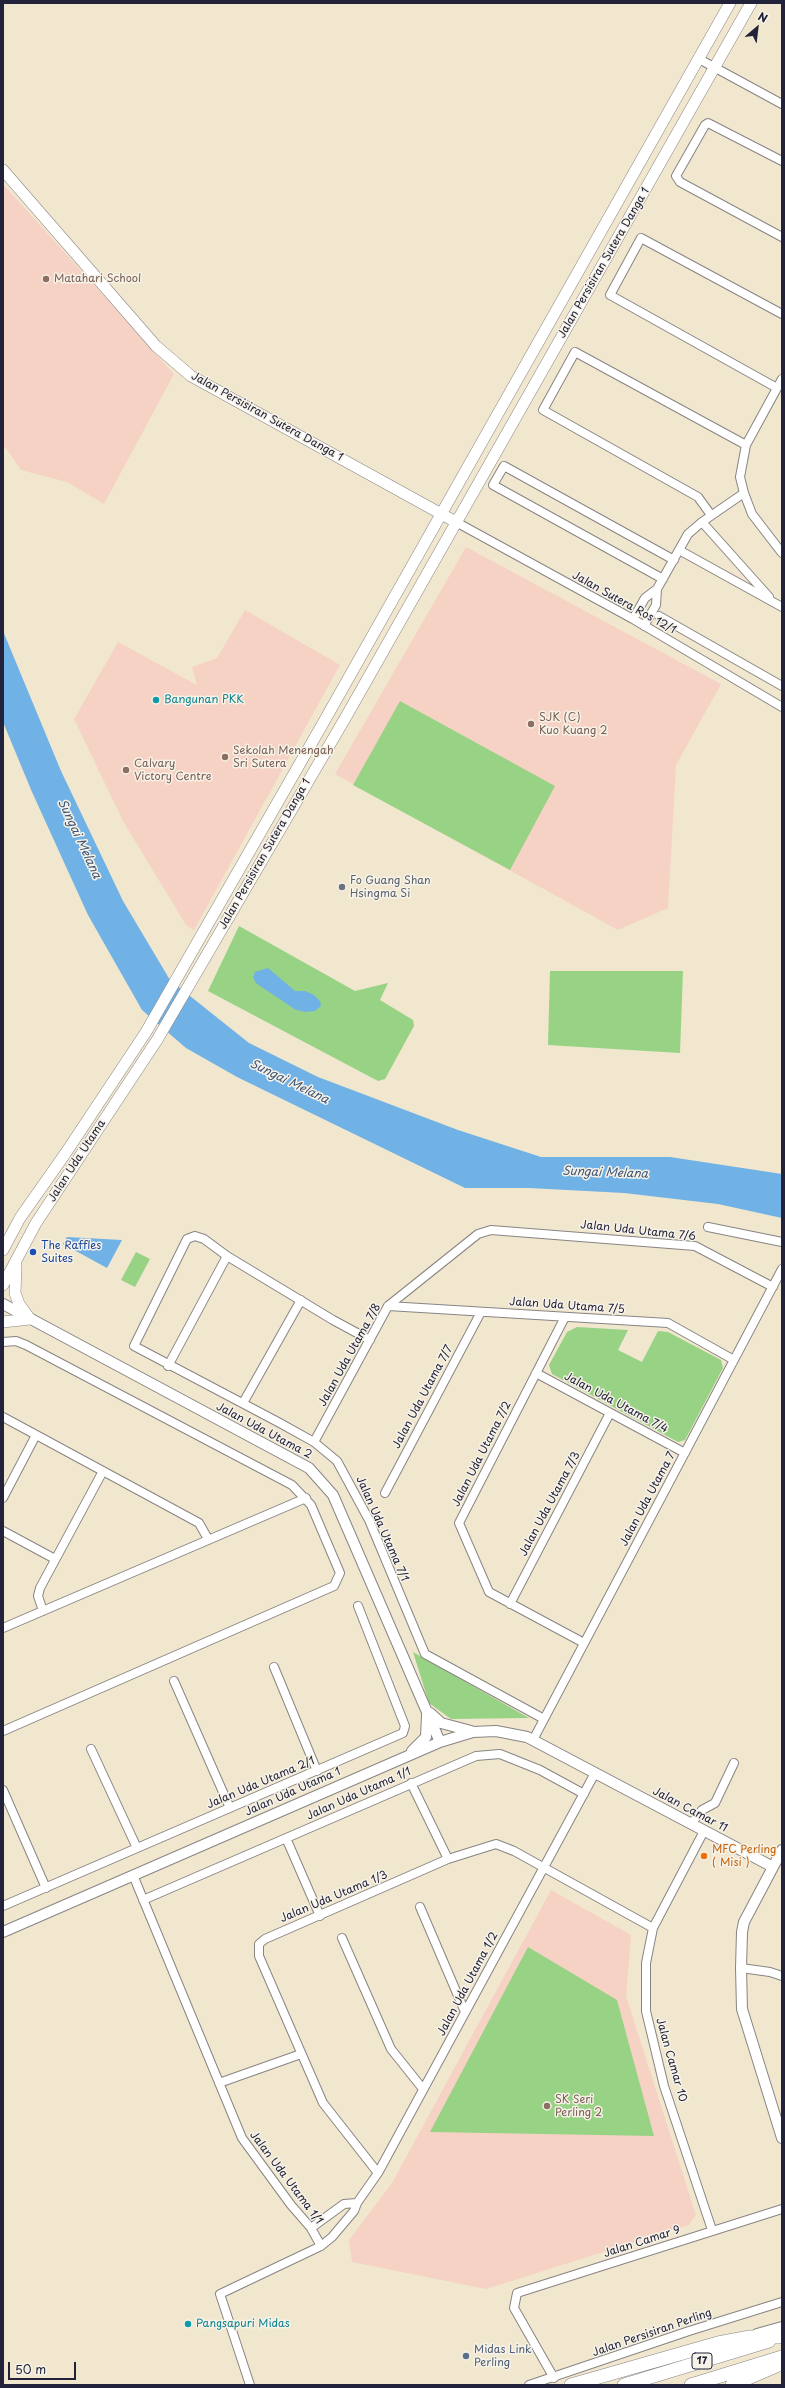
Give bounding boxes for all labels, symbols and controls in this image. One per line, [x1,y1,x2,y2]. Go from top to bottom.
text: N [755,7,771,27]
north arrow [737,8,777,48]
street label: Jalan Persisiran Sutera Danga 1 [555,185,653,341]
place label: Matahari School [54,272,141,286]
marker: Matahari School [41,274,51,284]
street label: Jalan Persisiran Sutera Danga 1 [189,370,345,464]
street label: Jalan Sutera Ros 12/1 [570,569,678,637]
place label: Bangunan PKK [164,693,244,707]
marker: Bangunan PKK [151,695,161,705]
place label: SJK (C) Kuo Kuang 2 [539,711,608,737]
marker: SJK (C) Kuo Kuang 2 [526,719,536,729]
place label: Sekolah Menengah Sri Sutera [233,744,334,770]
marker: Sekolah Menengah Sri Sutera [220,752,230,762]
place label: Calvary Victory Centre [134,757,212,783]
marker: Calvary Victory Centre [121,765,131,775]
street label: Jalan Persisiran Sutera Danga 1 [216,776,314,932]
water label: Sungai Melana [54,797,104,881]
place label: Fo Guang Shan Hsingma Si [350,874,431,900]
marker: Fo Guang Shan Hsingma Si [337,882,347,892]
water label: Sungai Melana [247,1057,331,1107]
street label: Jalan Uda Utama [46,1118,108,1204]
water label: Sungai Melana [562,1164,648,1182]
street label: Jalan Uda Utama 7/6 [580,1218,696,1244]
place label: The Raffles Suites [41,1239,101,1265]
marker: The Raffles Suites [28,1247,38,1257]
street label: Jalan Uda Utama 7/5 [509,1295,625,1317]
street label: Jalan Uda Utama 7/8 [316,1301,384,1409]
street label: Jalan Uda Utama 7/7 [390,1343,456,1451]
street label: Jalan Uda Utama 7/4 [562,1370,670,1436]
street label: Jalan Uda Utama 7/2 [450,1399,514,1509]
street label: Jalan Uda Utama 2 [214,1400,314,1462]
street label: Jalan Uda Utama 7/3 [517,1450,583,1558]
street label: Jalan Uda Utama 7 [618,1450,678,1548]
street label: Jalan Uda Utama 7/1 [353,1474,411,1584]
street label: Jalan Uda Utama 2/1 [205,1754,317,1812]
street label: Jalan Uda Utama 1 [243,1765,343,1819]
street label: Jalan Uda Utama 1/1 [305,1765,413,1823]
street label: Jalan Camar 11 [650,1785,730,1835]
place label: MFC Perling ( Misi ) [712,1843,776,1869]
marker: MFC Perling ( Misi ) [699,1851,709,1861]
street label: Jalan Uda Utama 1/3 [278,1868,390,1926]
street label: Jalan Uda Utama 1/2 [435,1930,501,2038]
street label: Jalan Camar 10 [653,2017,689,2103]
place label: SK Seri Perling 2 [555,2093,602,2119]
marker: SK Seri Perling 2 [542,2101,552,2111]
street label: Jalan Uda Utama 1/1 [247,2129,325,2227]
street label: Jalan Camar 9 [602,2223,682,2261]
street label: Jalan Persisiran Perling [591,2306,713,2360]
place label: Pangsapuri Midas [196,2317,290,2331]
marker: Pangsapuri Midas [183,2319,193,2329]
place label: Midas Link Perling [474,2343,532,2369]
marker: Midas Link Perling [461,2351,471,2361]
road number: 17 [692,2353,712,2369]
scale bar [10,2354,78,2380]
text: 50 m [15,2360,46,2378]

